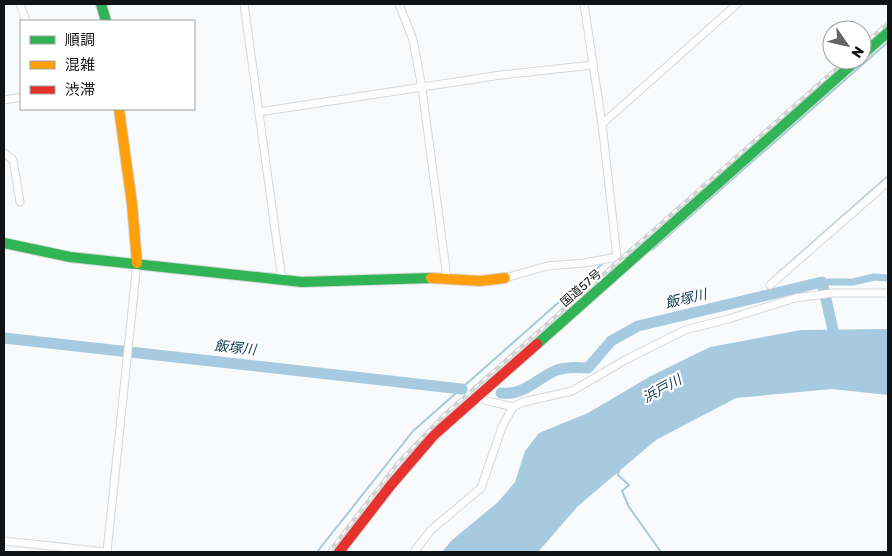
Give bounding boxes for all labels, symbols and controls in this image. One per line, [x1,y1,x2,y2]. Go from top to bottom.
legend [20,20,195,110]
north arrow [822,20,872,70]
text: 順調 [65,31,95,49]
text: N [847,43,867,61]
text: 混雑 [65,56,95,74]
text: 渋滞 [65,81,95,99]
street label: 国道57号 [558,267,604,309]
water label: 飯塚川 [664,286,710,312]
water label: 飯塚川 [213,337,259,359]
water label: 浜戸川 [640,370,686,407]

